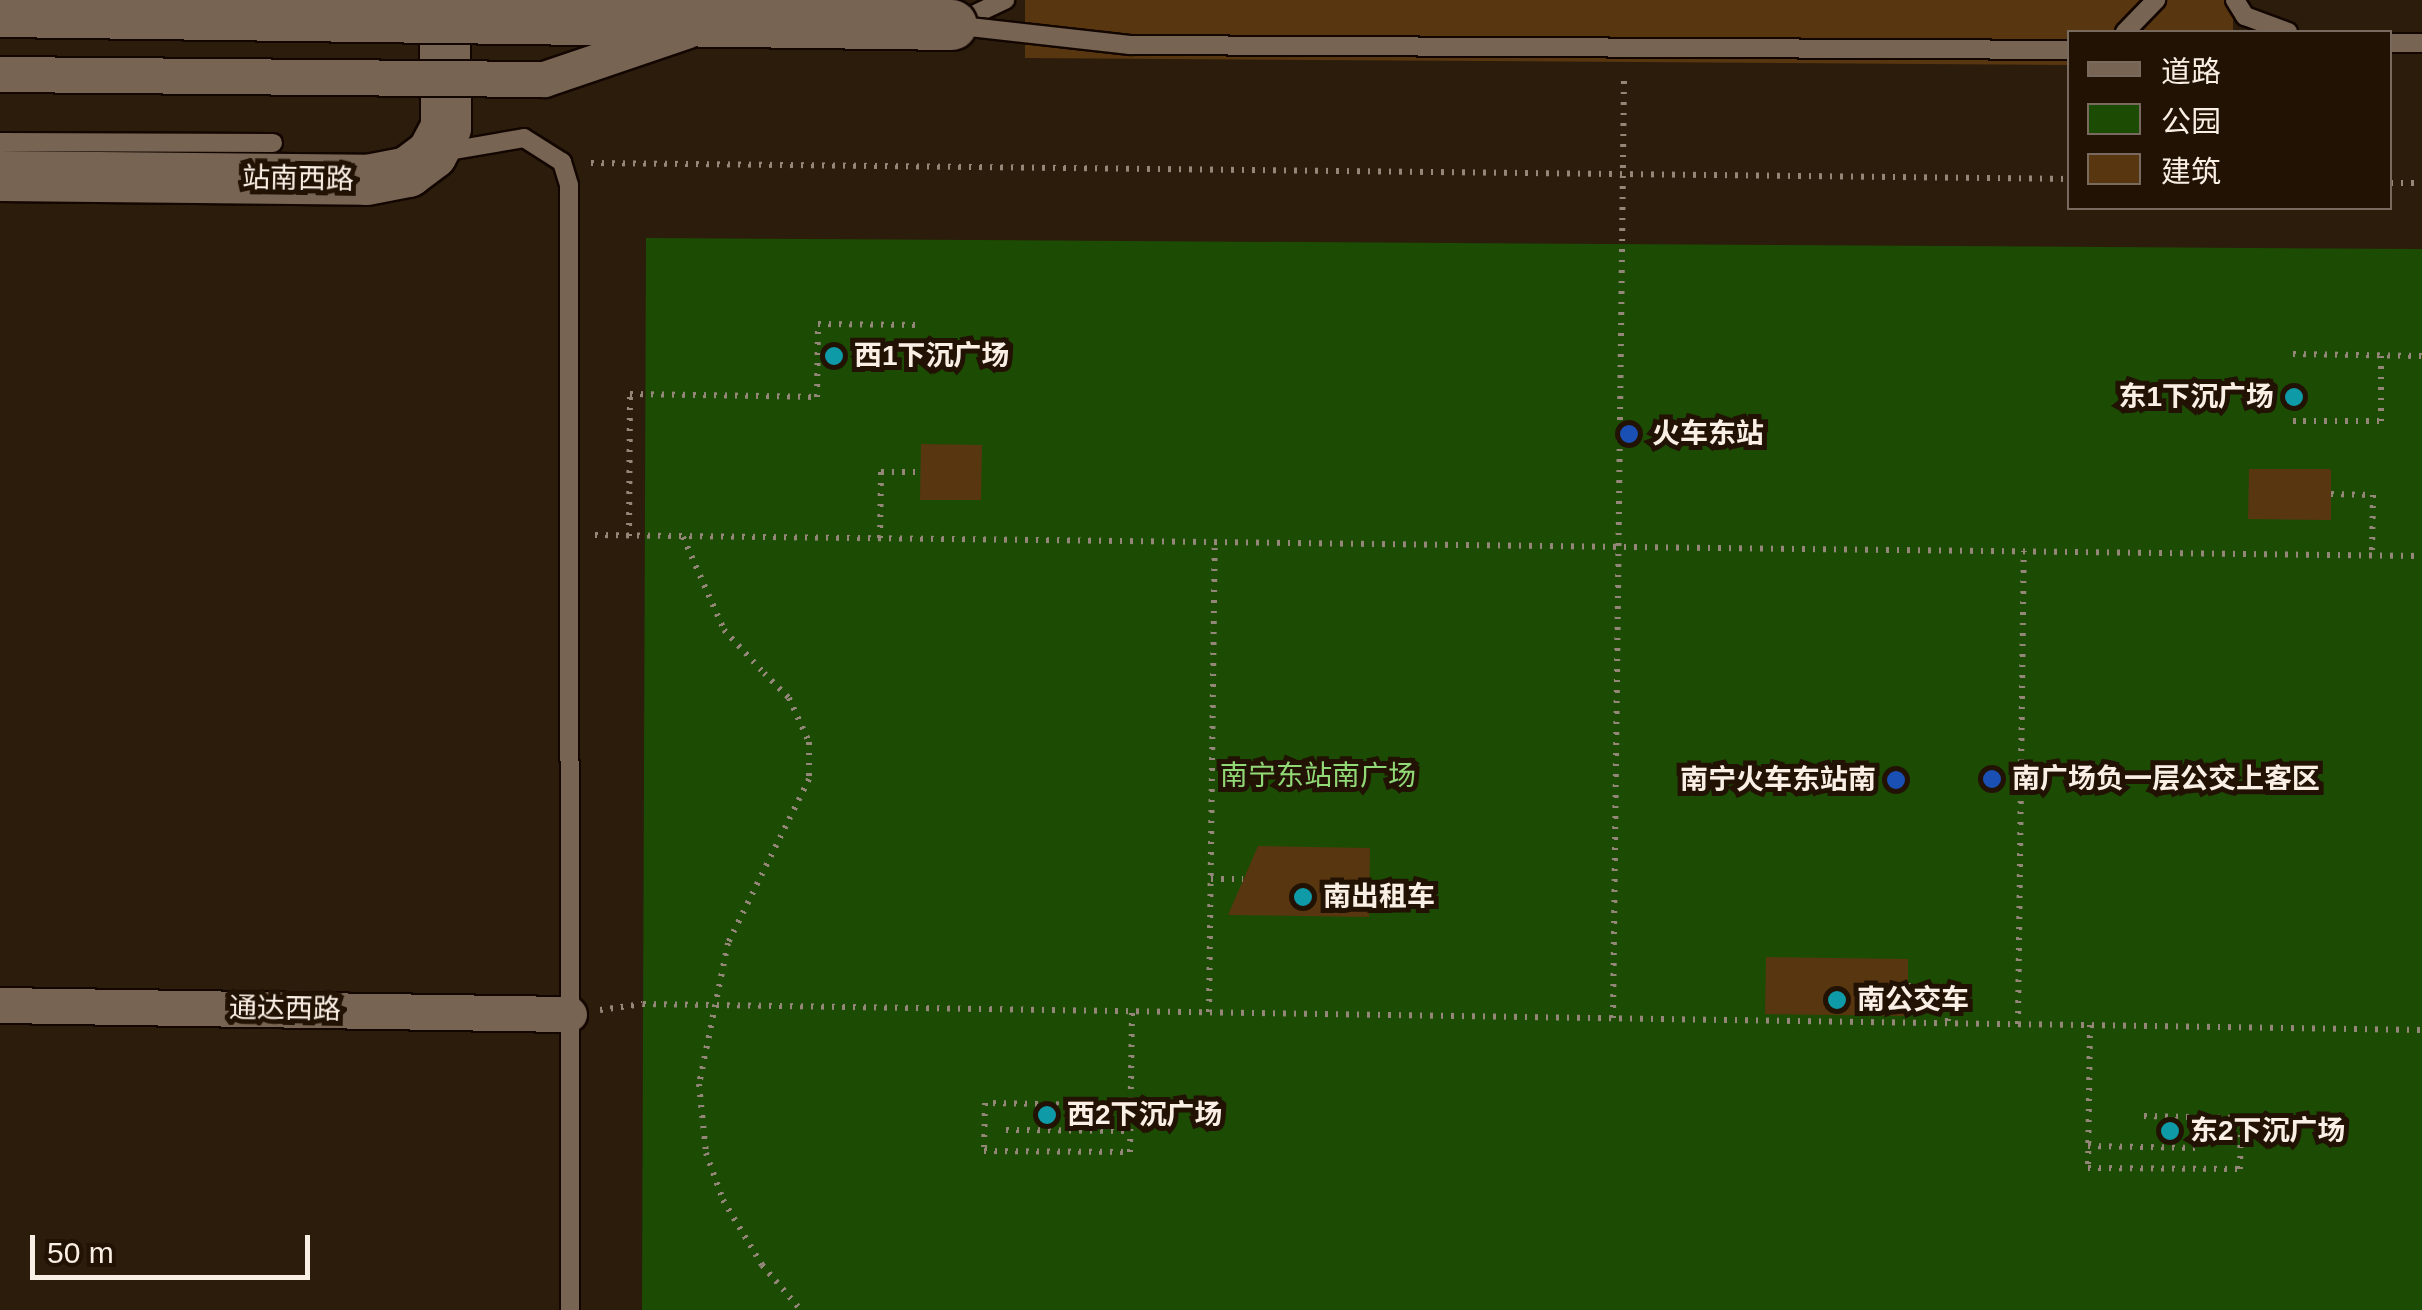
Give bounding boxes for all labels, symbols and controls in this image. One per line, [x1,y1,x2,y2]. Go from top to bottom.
legend [2067,30,2392,210]
text: 道路 [2161,55,2221,88]
text: 公园 [2161,105,2221,138]
text: 建筑 [2161,155,2221,188]
street label: 站南西路 [242,161,354,197]
place label: 西1下沉广场 [854,339,1010,373]
marker: 西1下沉广场 [823,345,845,367]
place label: 东1下沉广场 [2118,380,2274,414]
marker: 东1下沉广场 [2283,386,2305,408]
place label: 火车东站 [1652,417,1764,451]
marker: 火车东站 [1616,421,1642,447]
park label: 南宁东站南广场 [1220,759,1416,793]
place label: 南广场负一层公交上客区 [2012,762,2320,796]
place label: 南宁火车东站南 [1680,763,1876,797]
marker: 南广场负一层公交上客区 [1981,768,2003,790]
marker: 南宁火车东站南 [1885,769,1907,791]
place label: 南出租车 [1323,880,1435,914]
marker: 南出租车 [1292,886,1314,908]
place label: 南公交车 [1857,983,1969,1017]
marker: 南公交车 [1826,989,1848,1011]
street label: 通达西路 [229,991,341,1027]
place label: 西2下沉广场 [1067,1098,1223,1132]
marker: 西2下沉广场 [1036,1104,1058,1126]
place label: 东2下沉广场 [2190,1114,2346,1148]
marker: 东2下沉广场 [2159,1120,2181,1142]
scale bar [35,1215,315,1277]
text: 50 m [47,1236,114,1269]

